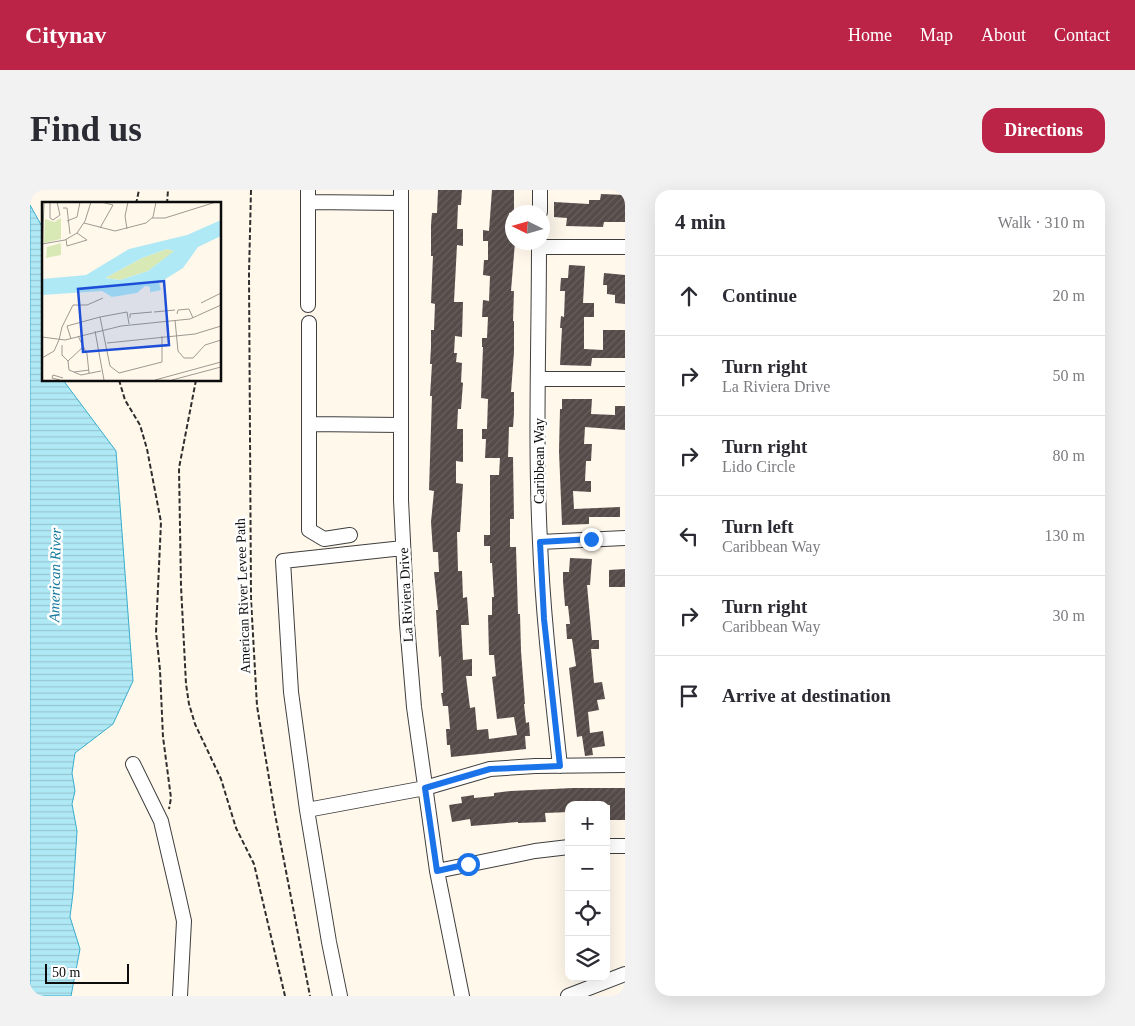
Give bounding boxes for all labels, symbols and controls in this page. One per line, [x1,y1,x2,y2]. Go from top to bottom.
text: Citynav [25,22,106,48]
text: Home [848,25,892,45]
text: Map [920,25,953,45]
text: About [981,25,1026,45]
text: Contact [1054,25,1110,45]
button: Directions [982,108,1105,153]
text: Find us [30,110,142,149]
inset map [42,202,221,381]
north arrow [505,205,550,250]
text: 4 min [675,210,726,234]
text: Walk · 310 m [998,214,1085,231]
icon: ahead [675,282,703,310]
text: Continue [722,285,797,306]
text: 20 m [1053,287,1085,304]
text: Turn right [722,356,807,377]
icon: right [675,362,703,390]
text: 50 m [1053,367,1085,384]
text: La Riviera Drive [722,378,830,395]
street label: Caribbean Way [532,418,547,504]
text: Turn right [722,436,807,457]
icon: right [675,442,703,470]
text: 80 m [1053,447,1085,464]
text: Lido Circle [722,458,795,475]
text: Turn left [722,516,794,537]
street label: American River Levee Path [233,518,253,674]
icon: left [675,522,703,550]
water label: American River [46,527,64,623]
text: 130 m [1045,527,1085,544]
route end [580,528,603,551]
text: Caribbean Way [722,538,820,555]
street label: La Riviera Drive [396,547,416,643]
text: Turn right [722,596,807,617]
icon: right [675,602,703,630]
text: 30 m [1053,607,1085,624]
text: Caribbean Way [722,618,820,635]
icon: arrive [675,682,703,710]
text: Arrive at destination [722,685,891,706]
map controls [565,801,610,981]
button: + [565,801,610,846]
button: − [565,846,610,891]
route start [457,853,480,876]
button: locate [565,891,610,936]
button: layers [565,936,610,981]
scale bar [45,961,129,984]
text: 50 m [52,965,80,980]

